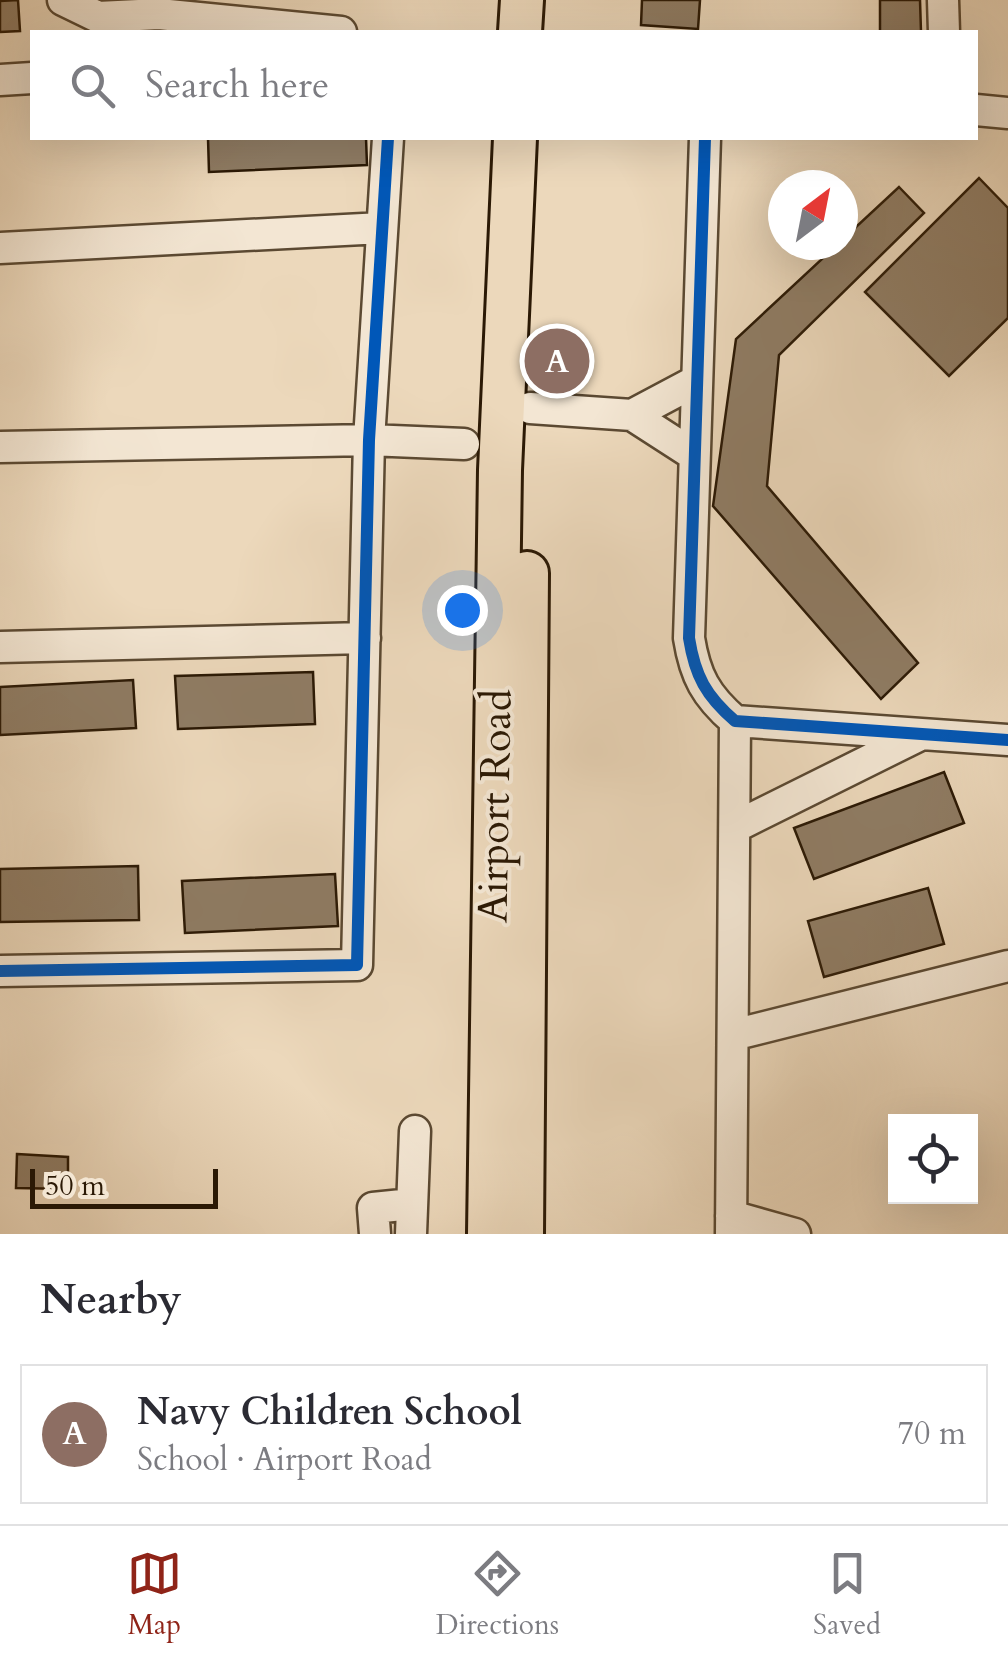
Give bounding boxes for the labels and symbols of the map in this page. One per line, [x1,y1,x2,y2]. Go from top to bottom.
north arrow [768,170,858,260]
pin: A [524,324,590,398]
your location [437,585,488,636]
street label: Airport Road [464,688,526,924]
scale bar [30,1164,218,1208]

